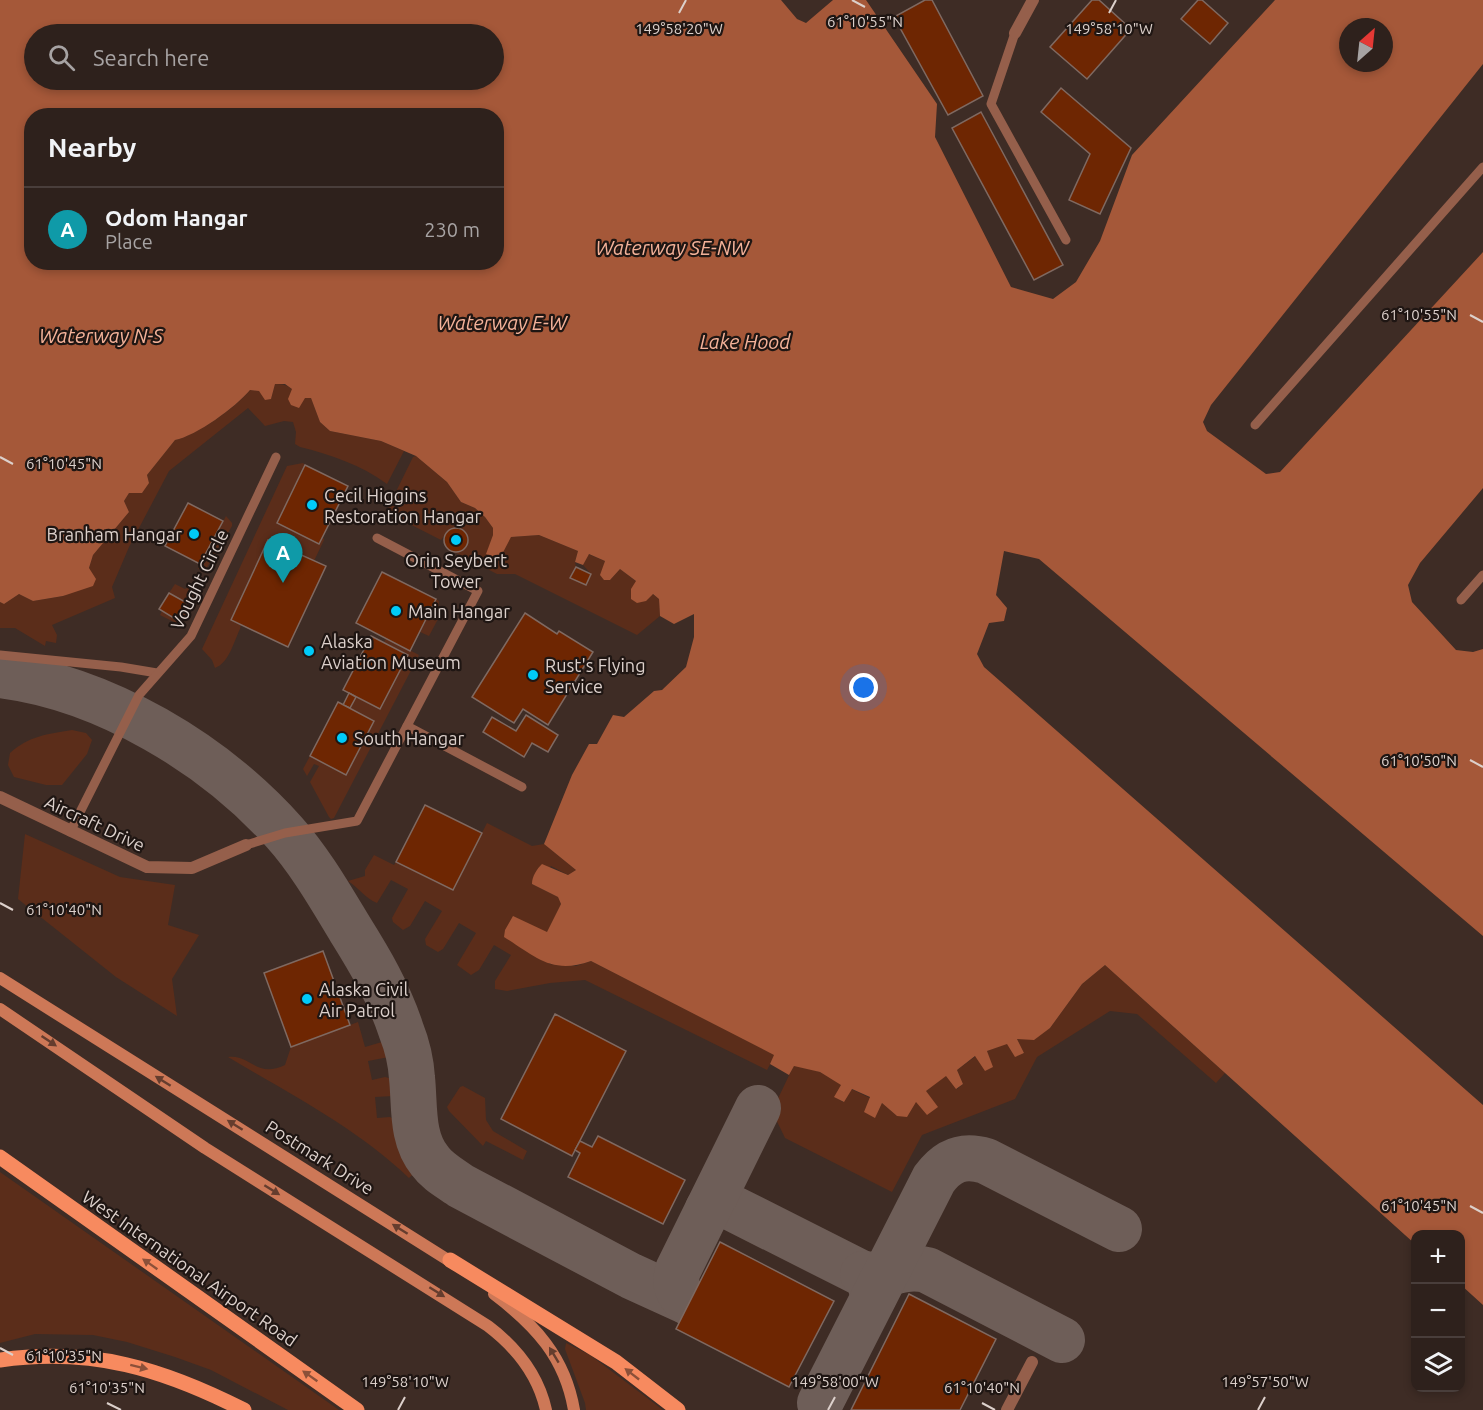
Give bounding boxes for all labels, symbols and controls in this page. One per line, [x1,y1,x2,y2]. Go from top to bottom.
text: 61°10'55"N [827,13,903,30]
north arrow [1339,18,1393,72]
text: 149°58'20"W [635,20,723,37]
text: 149°58'10"W [1065,20,1153,37]
search box [24,24,504,90]
icon: search [45,41,78,74]
text: Search here [93,45,209,70]
text: Nearby [48,133,136,162]
text: Odom Hangar [105,205,248,230]
text: A [60,218,75,241]
text: 230 m [424,218,480,241]
text: Place [105,230,153,253]
water label: Waterway SE-NW [596,236,751,259]
text: 61°10'55"N [1381,306,1457,323]
water label: Waterway E-W [437,311,569,334]
water label: Waterway N-S [39,324,164,347]
water label: Lake Hood [700,330,791,353]
text: 61°10'45"N [26,455,102,472]
place label: Cecil Higgins Restoration Hangar [324,485,482,526]
marker: Cecil Higgins Restoration Hangar [305,498,319,512]
place label: Branham Hangar [47,524,182,544]
street label: Vought Circle [166,526,232,632]
marker: Branham Hangar [187,527,201,541]
marker: Orin Seybert Tower [449,533,463,547]
pin: A [264,534,302,583]
place label: Orin Seybert Tower [405,550,507,591]
place label: Main Hangar [408,601,510,621]
marker: Main Hangar [389,604,403,618]
place label: Alaska Aviation Museum [321,631,461,672]
marker: Alaska Aviation Museum [302,644,316,658]
place label: Rust's Flying Service [545,655,646,696]
marker: Rust's Flying Service [526,668,540,682]
your location [849,673,878,702]
place label: South Hangar [354,728,464,748]
marker: South Hangar [335,731,349,745]
text: 61°10'50"N [1381,752,1457,769]
street label: Aircraft Drive [42,791,148,855]
text: 61°10'40"N [26,901,102,918]
place label: Alaska Civil Air Patrol [319,979,408,1020]
marker: Alaska Civil Air Patrol [300,992,314,1006]
one-way arrow [40,1036,57,1047]
one-way arrow [155,1075,171,1086]
street label: Postmark Drive [262,1116,378,1198]
one-way arrow [227,1120,243,1131]
one-way arrow [264,1184,280,1195]
street label: West International Airport Road [79,1186,301,1350]
text: 61°10'45"N [1381,1197,1457,1214]
one-way arrow [392,1224,408,1235]
map controls [1411,1230,1465,1392]
button: + [1411,1230,1465,1284]
one-way arrow [143,1258,159,1270]
button: − [1411,1284,1465,1338]
one-way arrow [429,1287,445,1298]
button: layers [1411,1338,1465,1392]
text: 61°10'35"N [26,1347,102,1364]
one-way arrow [549,1347,560,1364]
one-way arrow [130,1362,148,1372]
one-way arrow [625,1368,641,1380]
one-way arrow [302,1370,318,1382]
text: 149°58'10"W [361,1373,449,1390]
text: 149°58'00"W [791,1373,879,1390]
text: 149°57'50"W [1221,1373,1309,1390]
text: 61°10'35"N [69,1379,145,1396]
text: 61°10'40"N [944,1379,1020,1396]

